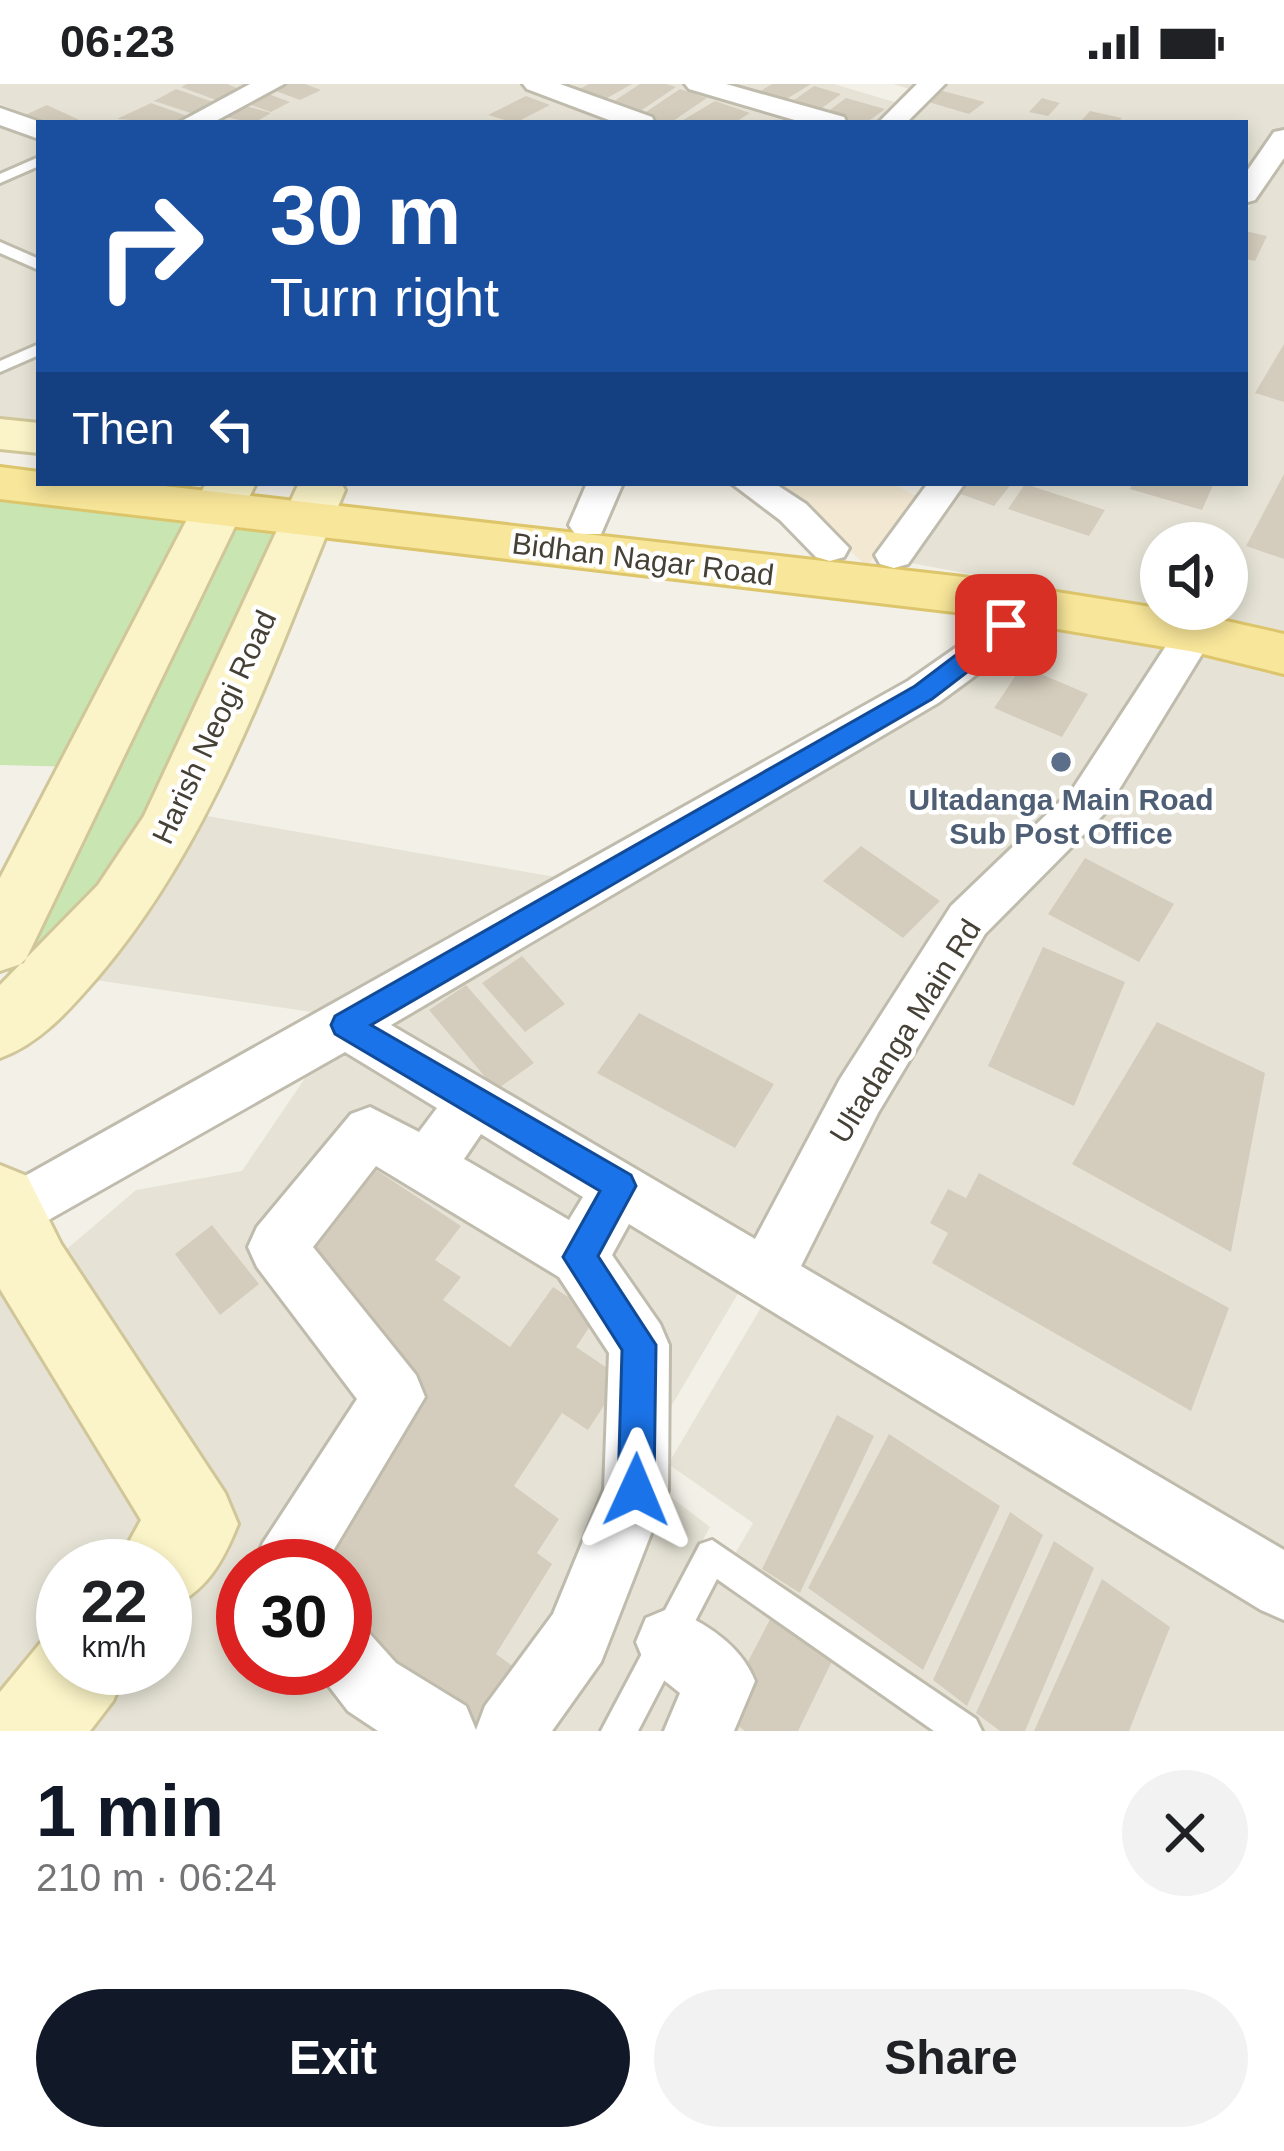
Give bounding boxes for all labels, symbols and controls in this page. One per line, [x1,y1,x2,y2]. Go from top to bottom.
text: 06:23 [60,16,175,67]
icon: right [72,168,228,324]
text: 30 m [270,168,461,262]
text: Turn right [270,267,499,327]
icon: left [199,396,265,462]
text: Then [72,403,175,454]
map controls [1140,522,1248,630]
button: sound [1140,522,1248,630]
street label: Bidhan Nagar Road [510,527,776,591]
pin [955,574,1057,676]
icon: arrive [973,592,1039,658]
street label: Harish Neogi Road [145,605,283,849]
marker: Ultadanga Main Road Sub Post Office [1048,749,1074,775]
place label: Ultadanga Main Road Sub Post Office [908,783,1214,850]
street label: Ultadanga Main Rd [823,913,987,1149]
position arrow [573,1427,699,1553]
speed limit sign: 30 [216,1539,372,1695]
text: 22 [81,1568,147,1635]
text: km/h [81,1630,147,1663]
button: close [1122,1770,1248,1896]
text: 1 min [36,1771,224,1851]
text: 210 m · 06:24 [36,1856,277,1899]
button: Exit [36,1989,630,2127]
button: Share [654,1989,1248,2127]

